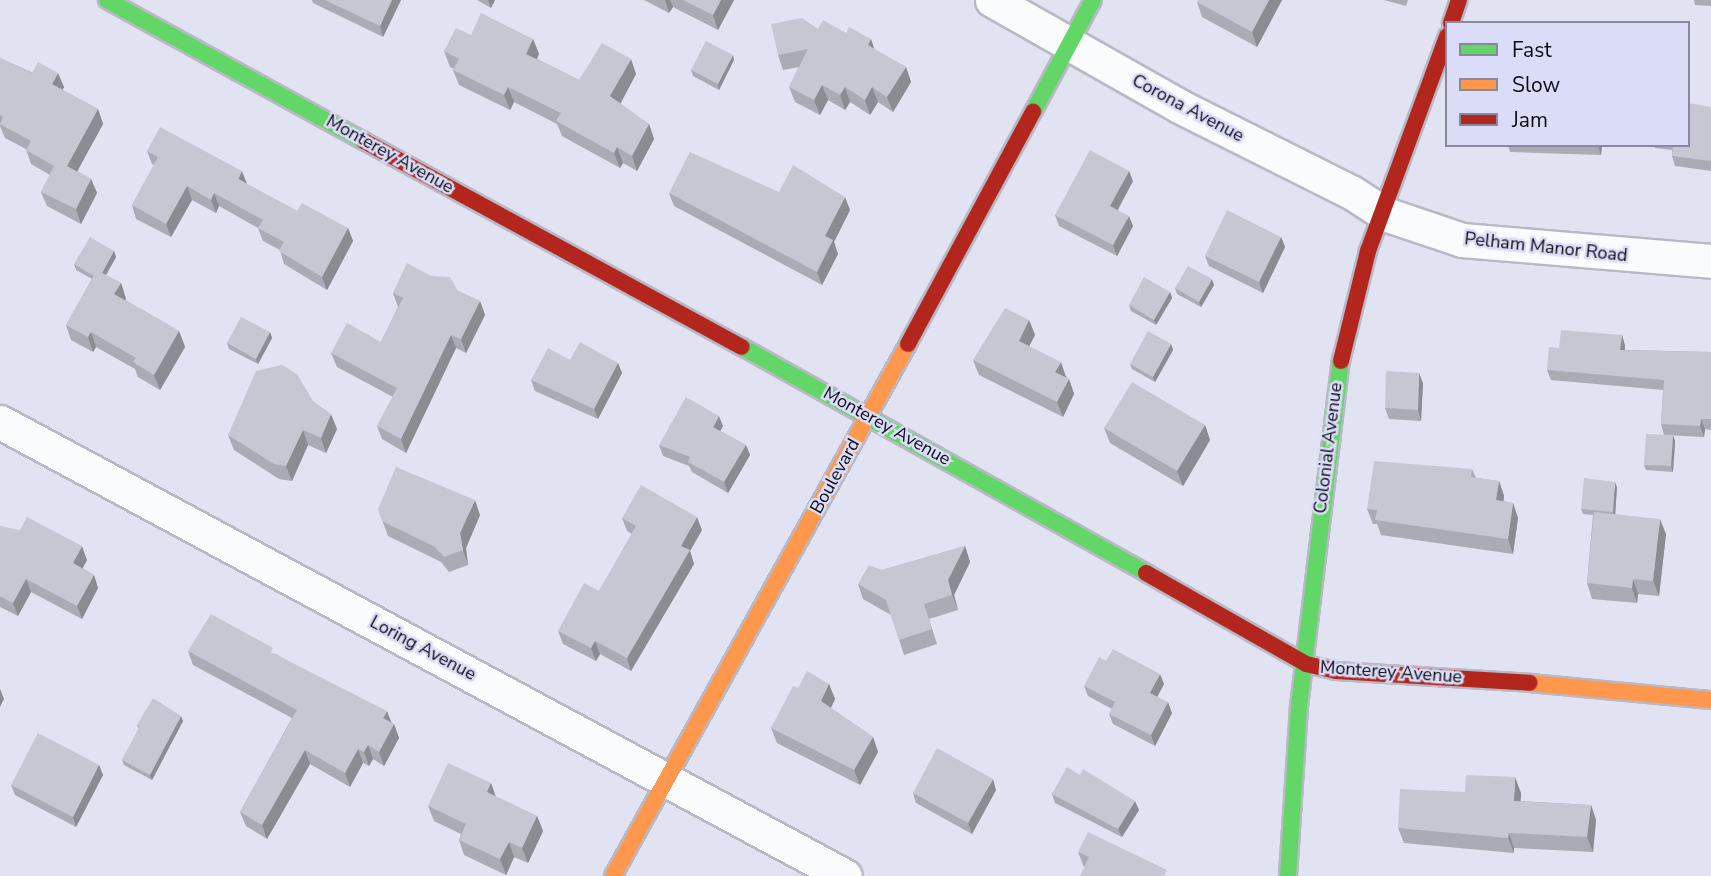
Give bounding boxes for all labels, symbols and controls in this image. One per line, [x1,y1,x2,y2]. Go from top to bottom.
legend [1445,21,1690,147]
text: Fast [1512,36,1552,64]
street label: Corona Avenue [1128,69,1248,147]
text: Slow [1512,71,1560,99]
text: Jam [1512,106,1548,134]
street label: Monterey Avenue [323,110,457,198]
street label: Pelham Manor Road [1463,228,1629,266]
street label: Colonial Avenue [1309,381,1347,515]
street label: Monterey Avenue [820,382,954,470]
street label: Boulevard [806,435,864,517]
street label: Loring Avenue [366,611,480,685]
street label: Monterey Avenue [1319,656,1463,688]

